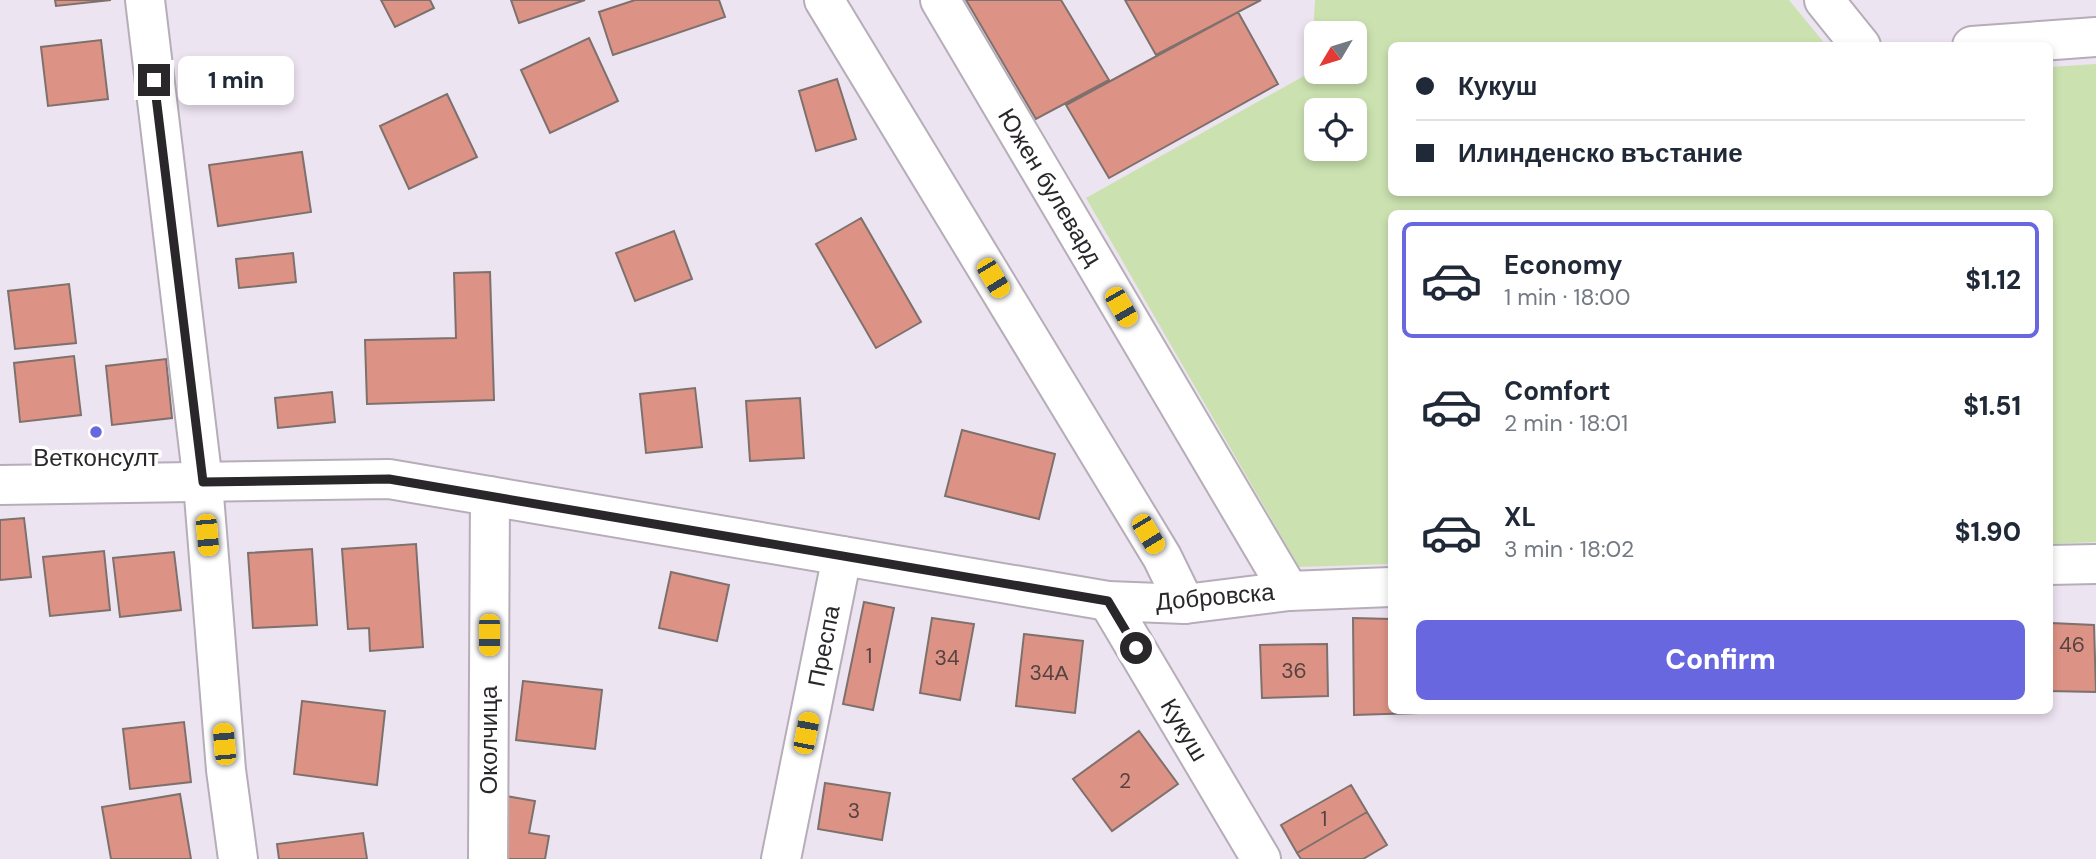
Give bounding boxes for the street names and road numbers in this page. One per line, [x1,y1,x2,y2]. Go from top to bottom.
street label: Южен булевард [991,102,1110,271]
street label: Добровска [1154,576,1276,617]
street label: Преспа [800,602,847,689]
street label: Околчица [473,685,504,794]
street label: Кукуш [1154,693,1215,767]

